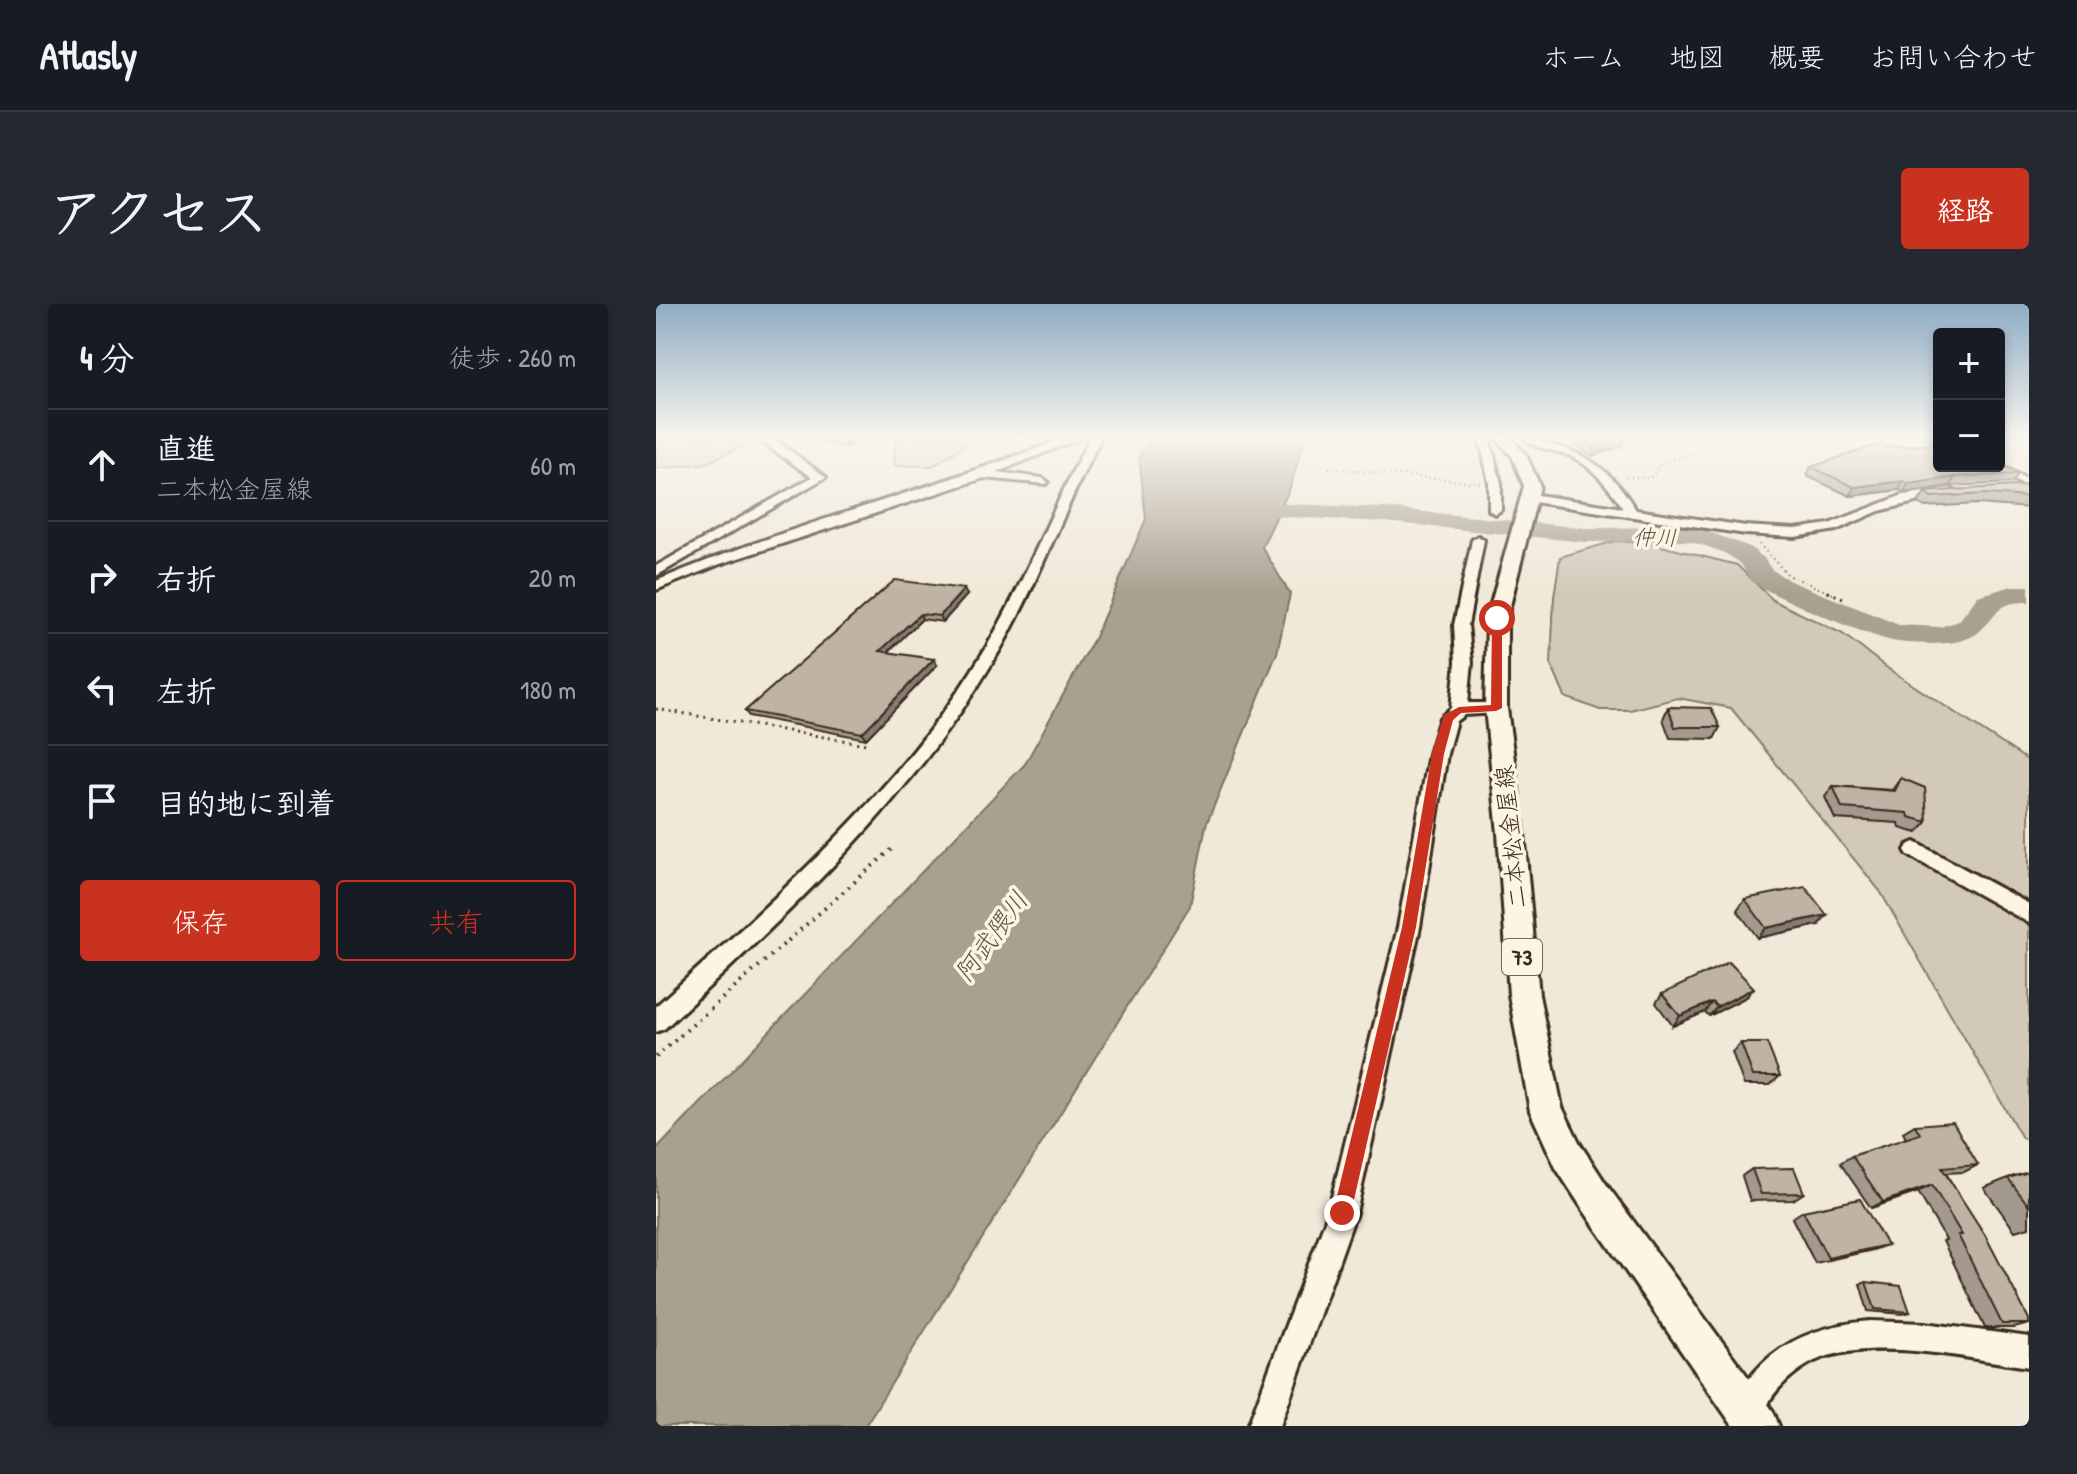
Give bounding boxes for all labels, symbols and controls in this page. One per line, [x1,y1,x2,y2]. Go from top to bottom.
text: Atlasly [40,29,137,81]
text: ホーム [1542,38,1625,76]
text: 地図 [1669,38,1725,76]
text: 概要 [1769,38,1825,76]
text: お問い合わせ [1869,38,2037,76]
button: 経路 [1901,168,2029,249]
text: アクセス [48,174,269,249]
map controls [1933,328,2005,472]
button: + [1933,328,2005,400]
text: 4 分 [80,335,135,381]
text: 徒歩 · 260 m [449,340,576,375]
button: − [1933,400,2005,472]
text: 直進 [156,428,216,468]
icon: ahead [80,443,124,487]
text: 60 m [530,448,576,483]
text: 二本松金屋線 [156,471,312,506]
water label: 仲川 [1633,522,1677,552]
icon: right [80,555,124,599]
text: 右折 [156,559,216,599]
text: 20 m [529,560,576,595]
route start [1479,600,1515,636]
icon: left [80,667,124,711]
text: 左折 [156,671,216,711]
text: 180 m [520,672,576,707]
street label: 二本松金屋線 [1487,764,1533,910]
icon: arrive [80,779,124,823]
text: 目的地に到着 [156,783,336,823]
button: 保存 [80,880,320,961]
button: 共有 [336,880,576,961]
water label: 阿武隈川 [946,884,1036,988]
road number: 73 [1502,939,1542,975]
route end [1324,1195,1360,1231]

